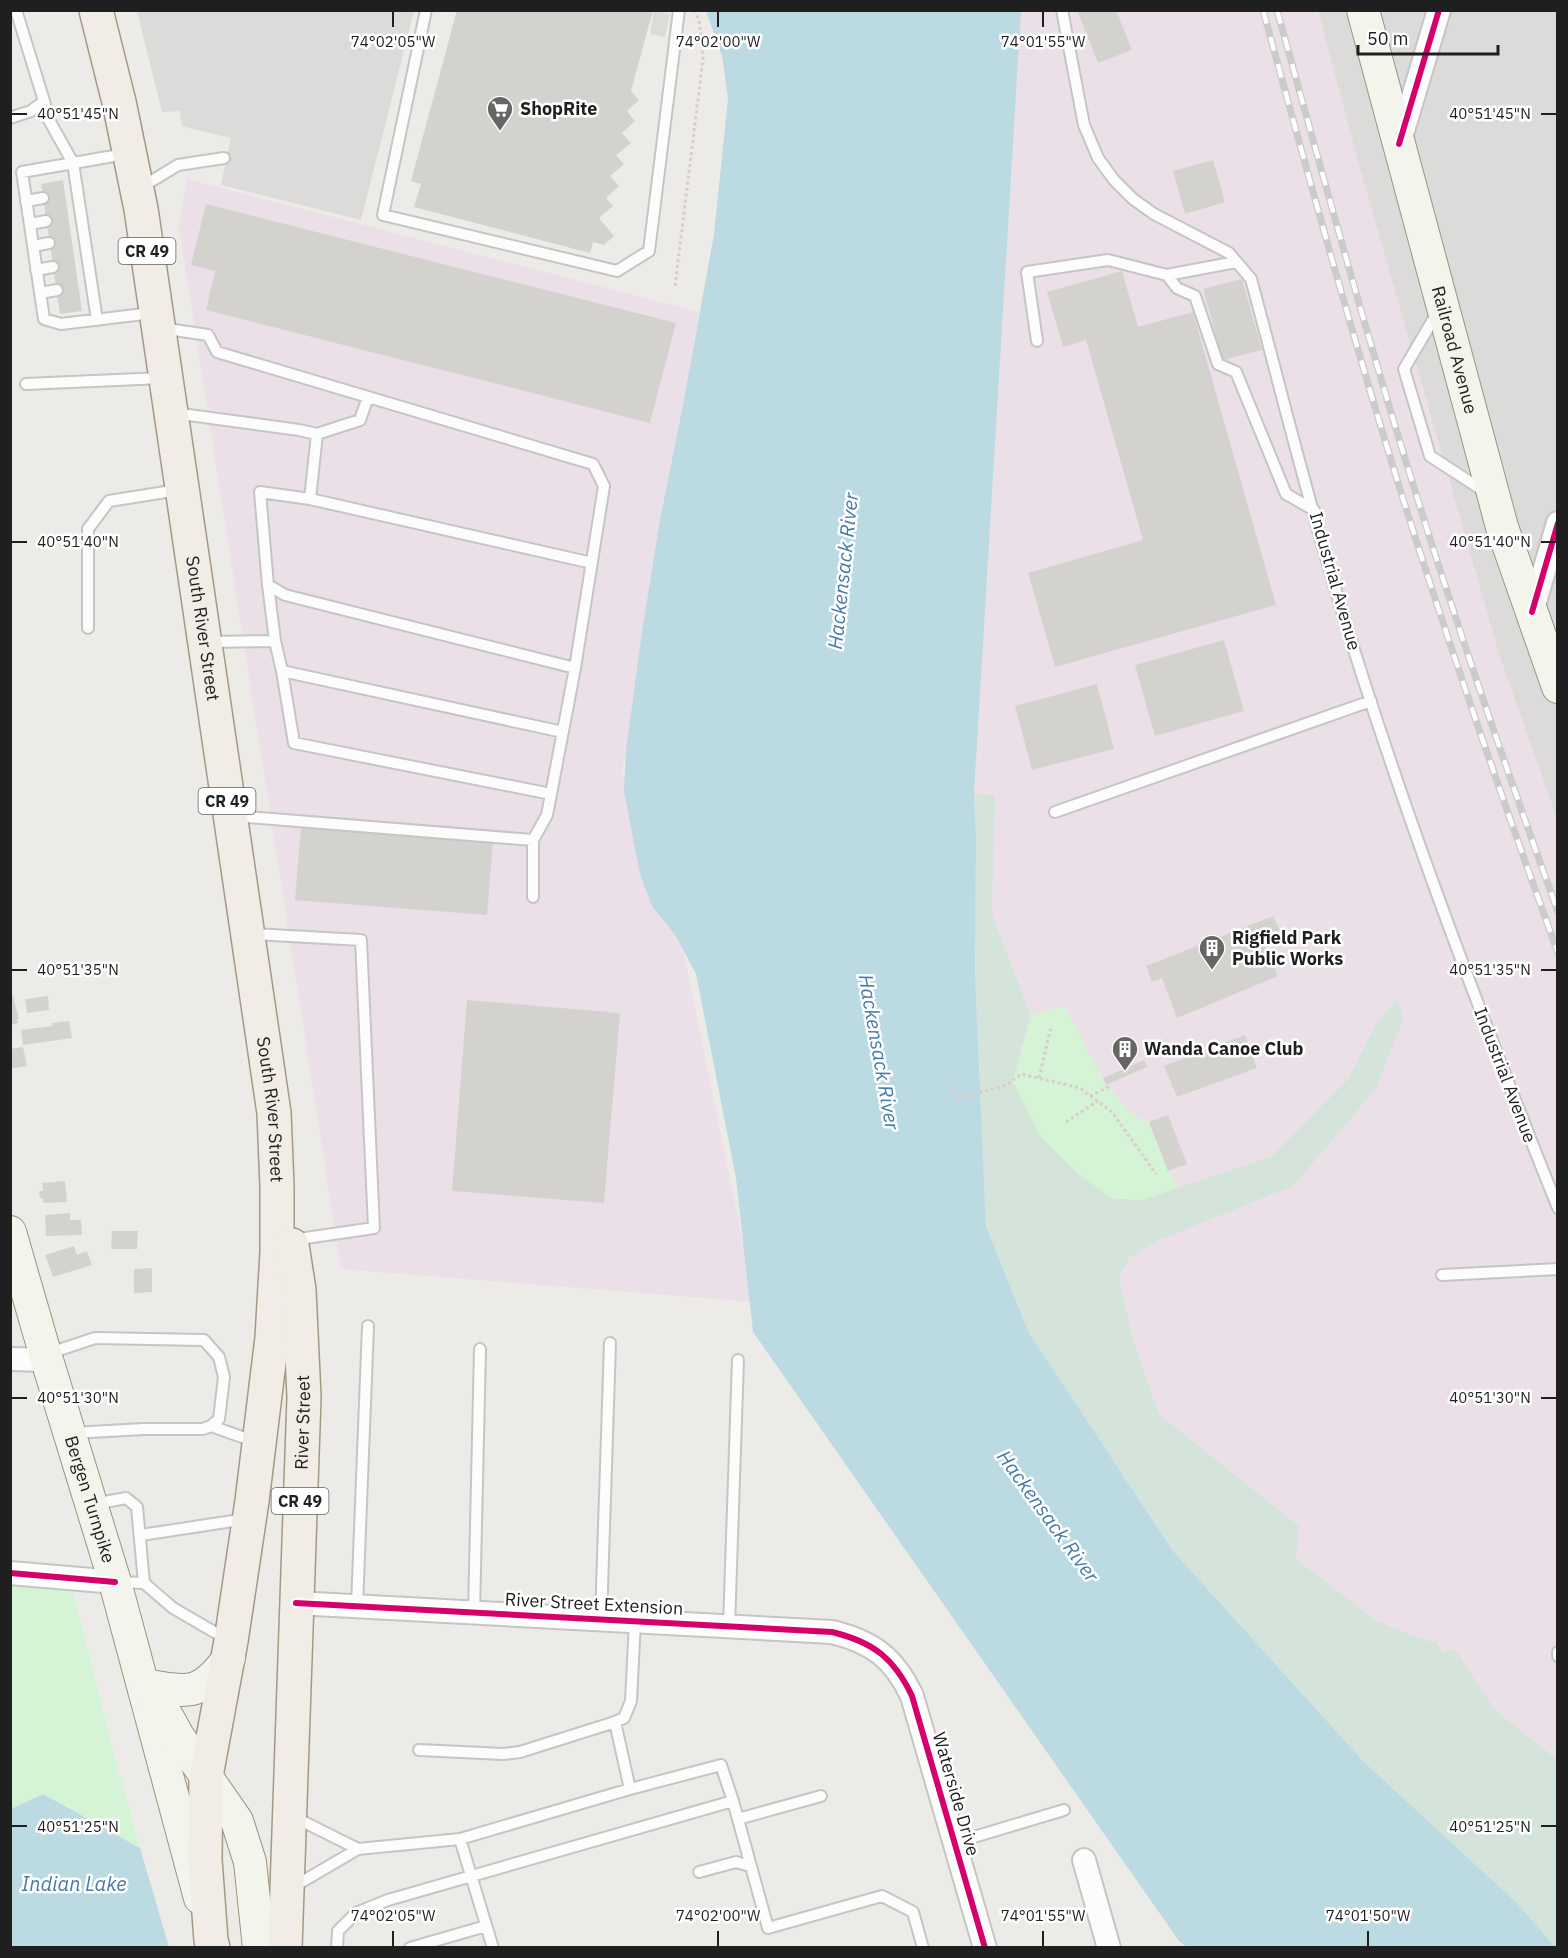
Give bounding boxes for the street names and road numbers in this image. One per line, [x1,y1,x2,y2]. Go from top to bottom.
road number: CR 49 [118,238,176,264]
street label: Railroad Avenue [1427,283,1483,416]
street label: Industrial Avenue [1305,509,1366,653]
street label: South River Street [181,554,225,703]
road number: CR 49 [198,788,256,814]
street label: Industrial Avenue [1469,1004,1542,1146]
street label: South River Street [252,1035,289,1183]
street label: River Street [289,1374,315,1470]
street label: Bergen Turnpike [60,1433,121,1566]
road number: CR 49 [272,1488,328,1514]
street label: River Street Extension [504,1587,684,1620]
street label: Waterside Drive [928,1729,985,1859]

